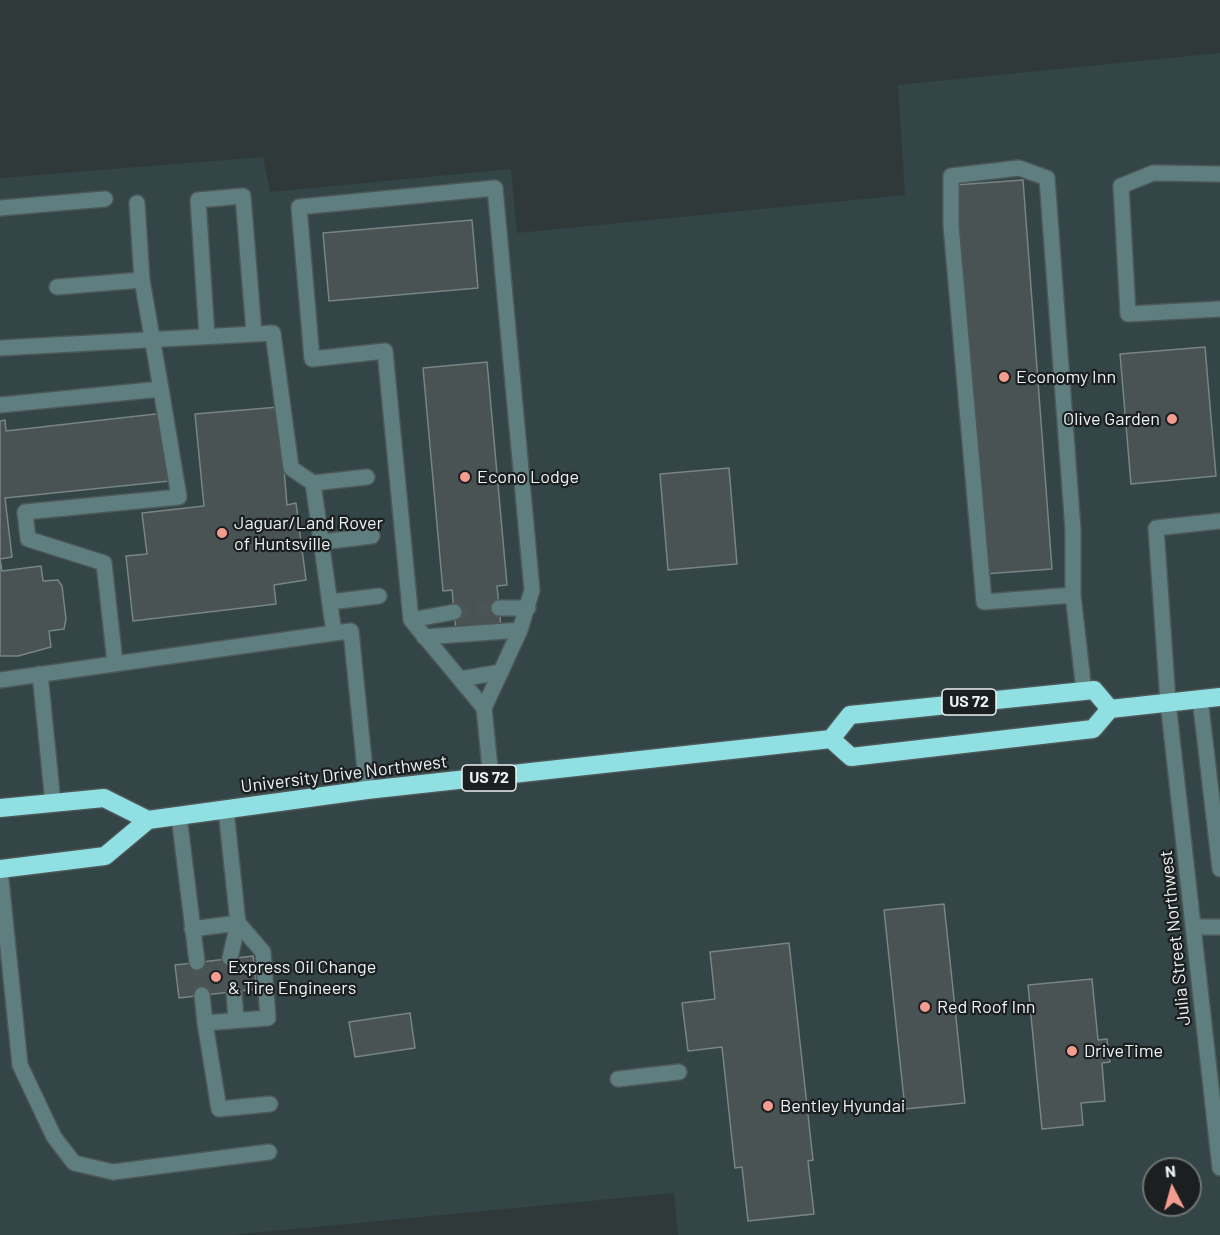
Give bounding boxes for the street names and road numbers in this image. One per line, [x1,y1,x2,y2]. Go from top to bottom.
road number: US 72 [942,689,996,715]
street label: University Drive Northwest [240,751,448,797]
road number: US 72 [462,765,516,791]
street label: Julia Street Northwest [1155,849,1195,1027]

